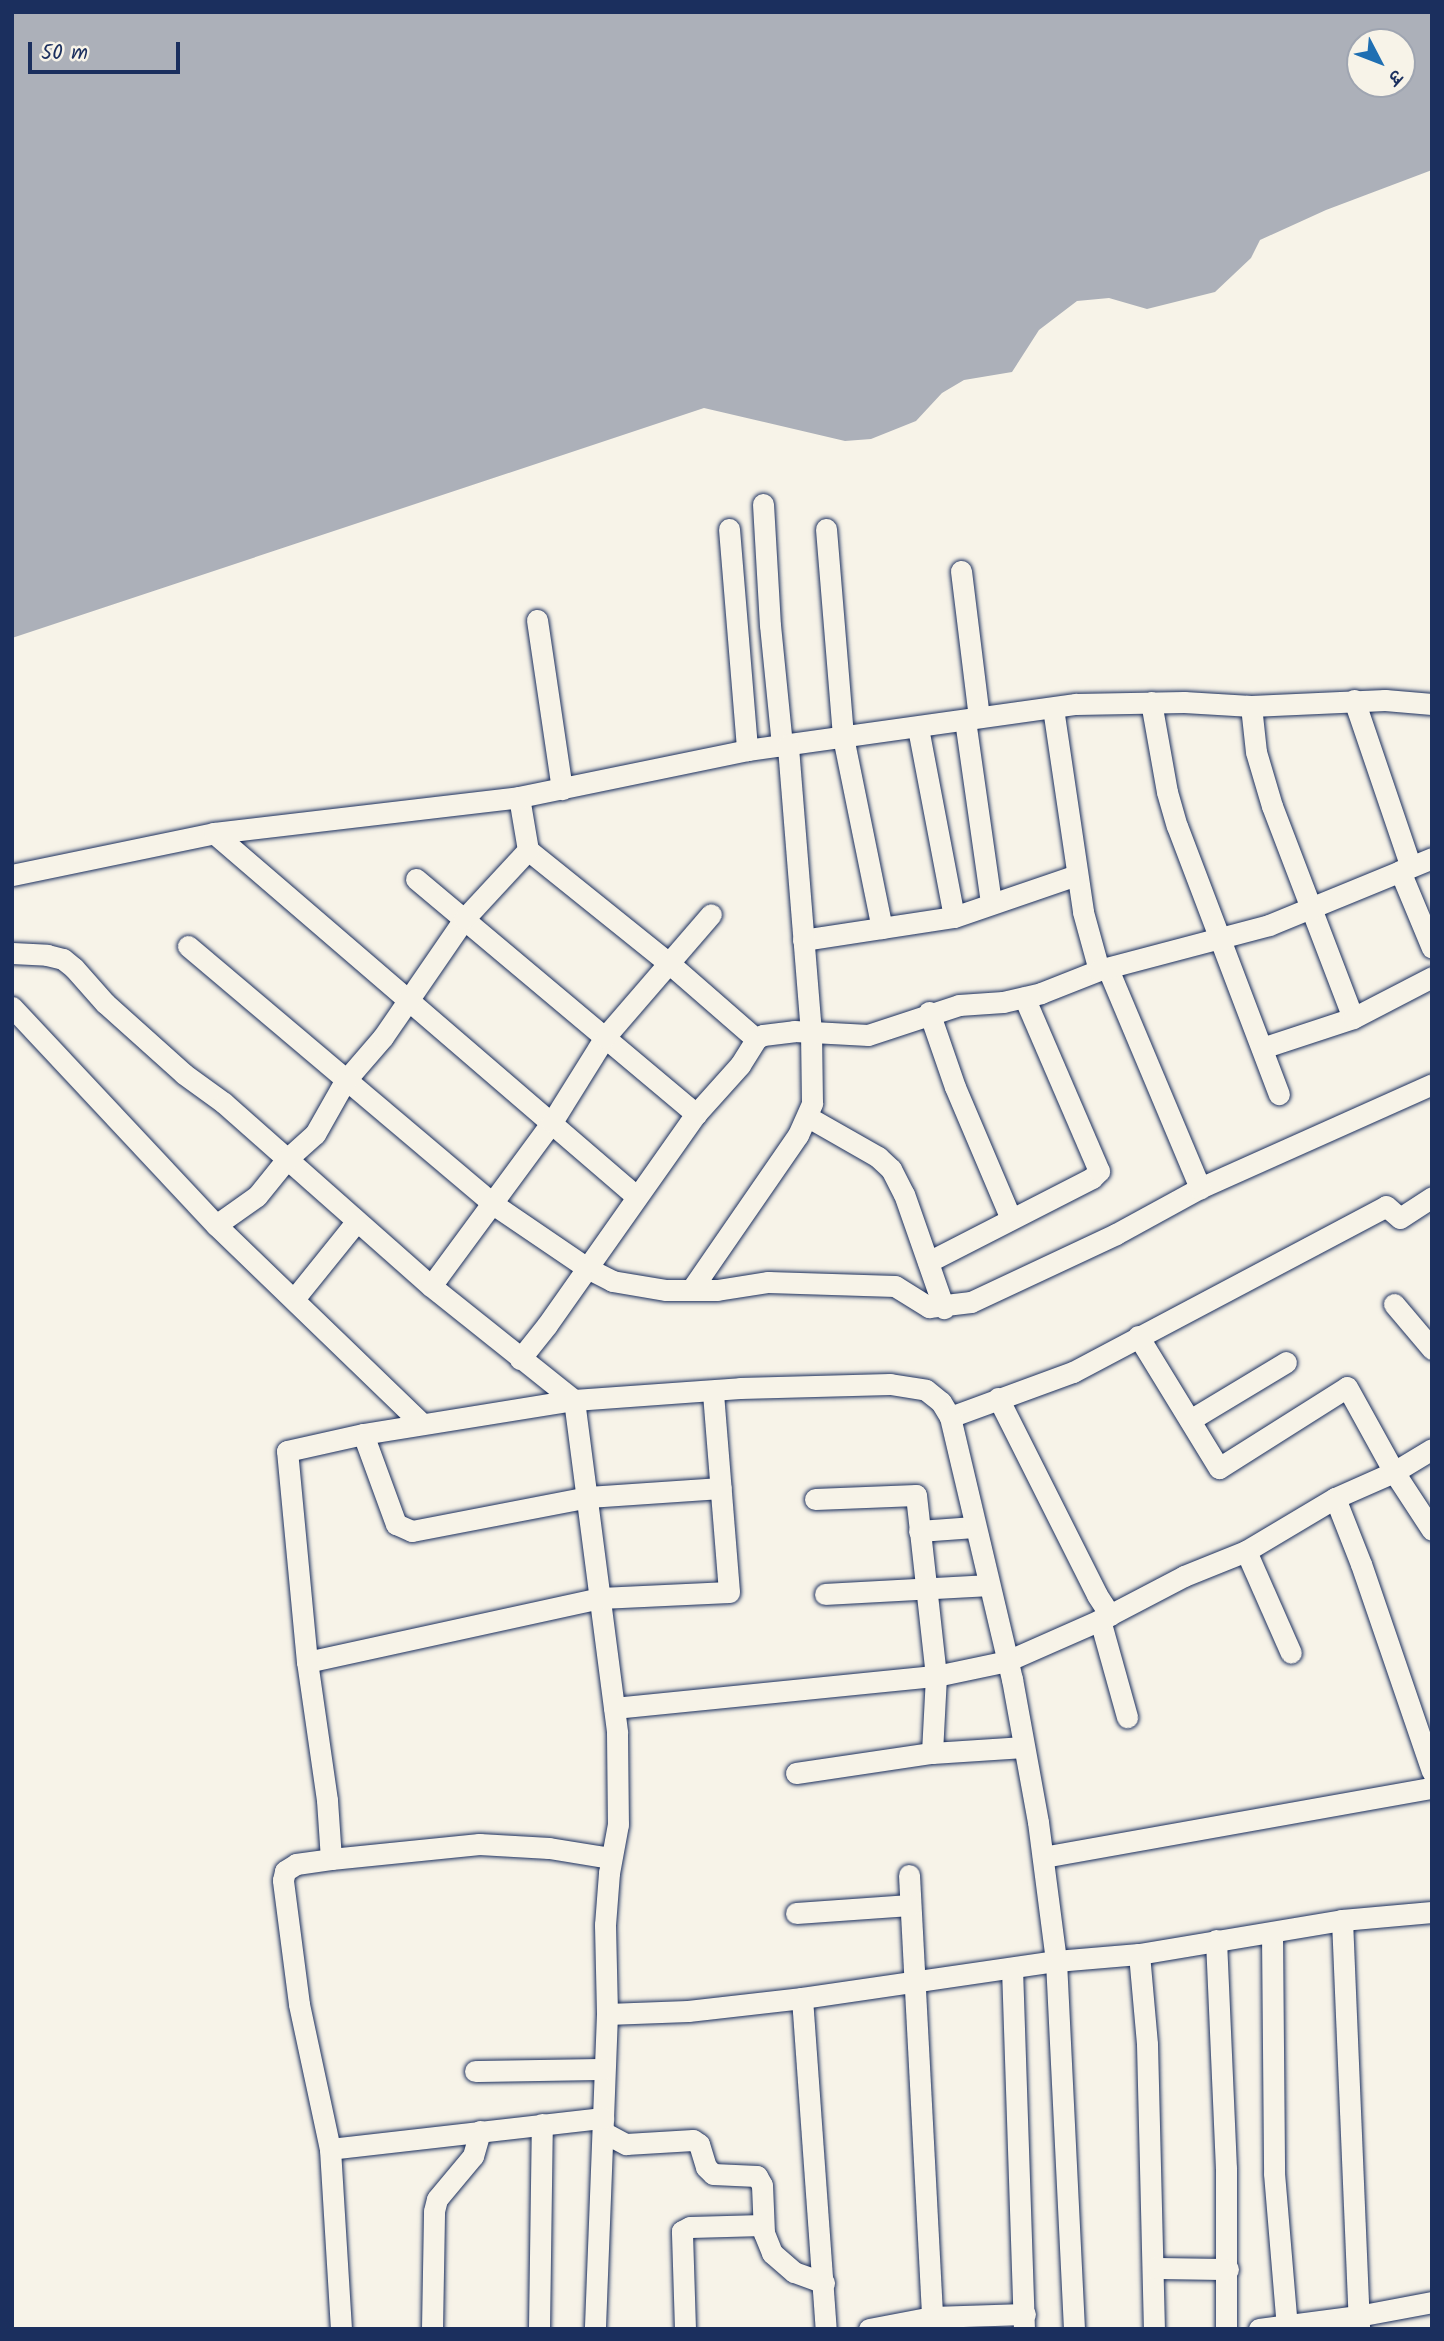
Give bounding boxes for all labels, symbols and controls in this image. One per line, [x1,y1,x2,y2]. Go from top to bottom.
scale bar [32,28,184,72]
north arrow [1346,28,1416,98]
text: 50 m [41,37,88,70]
text: उ [1380,61,1410,90]

